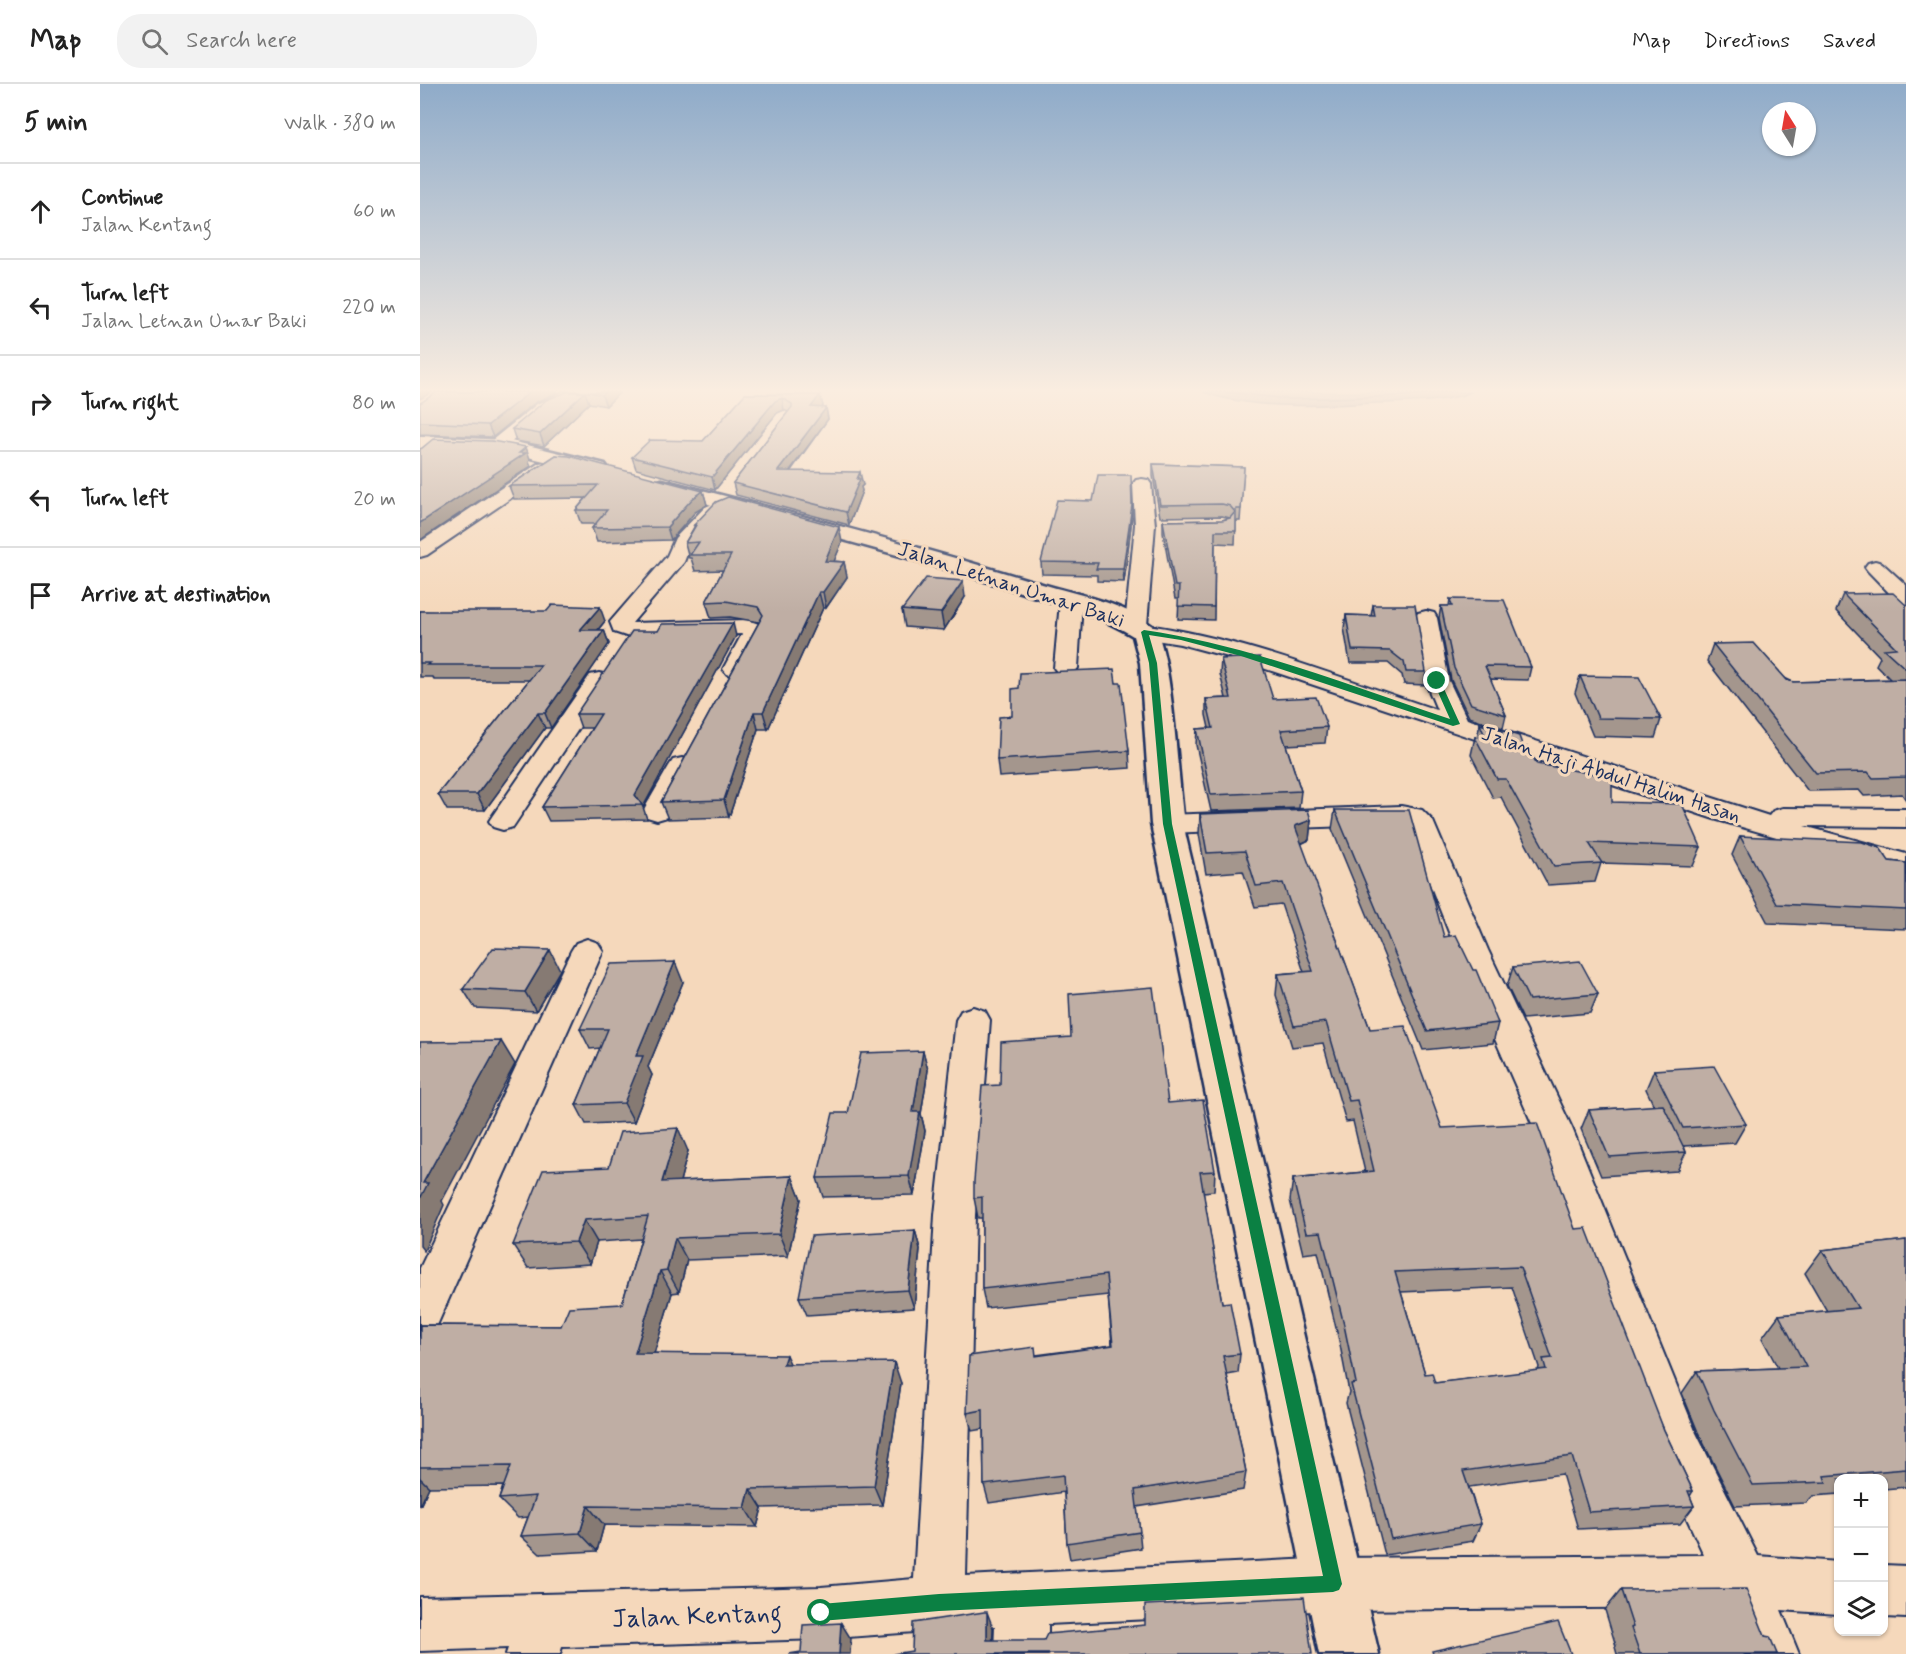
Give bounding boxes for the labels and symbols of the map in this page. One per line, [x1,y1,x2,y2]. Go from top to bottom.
north arrow [1762,102,1816,156]
street label: Jalan Letnan Umar Baki [894,535,1128,635]
route end [1423,667,1449,693]
street label: Jalan Haji Abdul Halim Hasan [1478,720,1744,830]
street label: Jalan Kentang [611,1597,783,1640]
route start [807,1599,833,1625]

